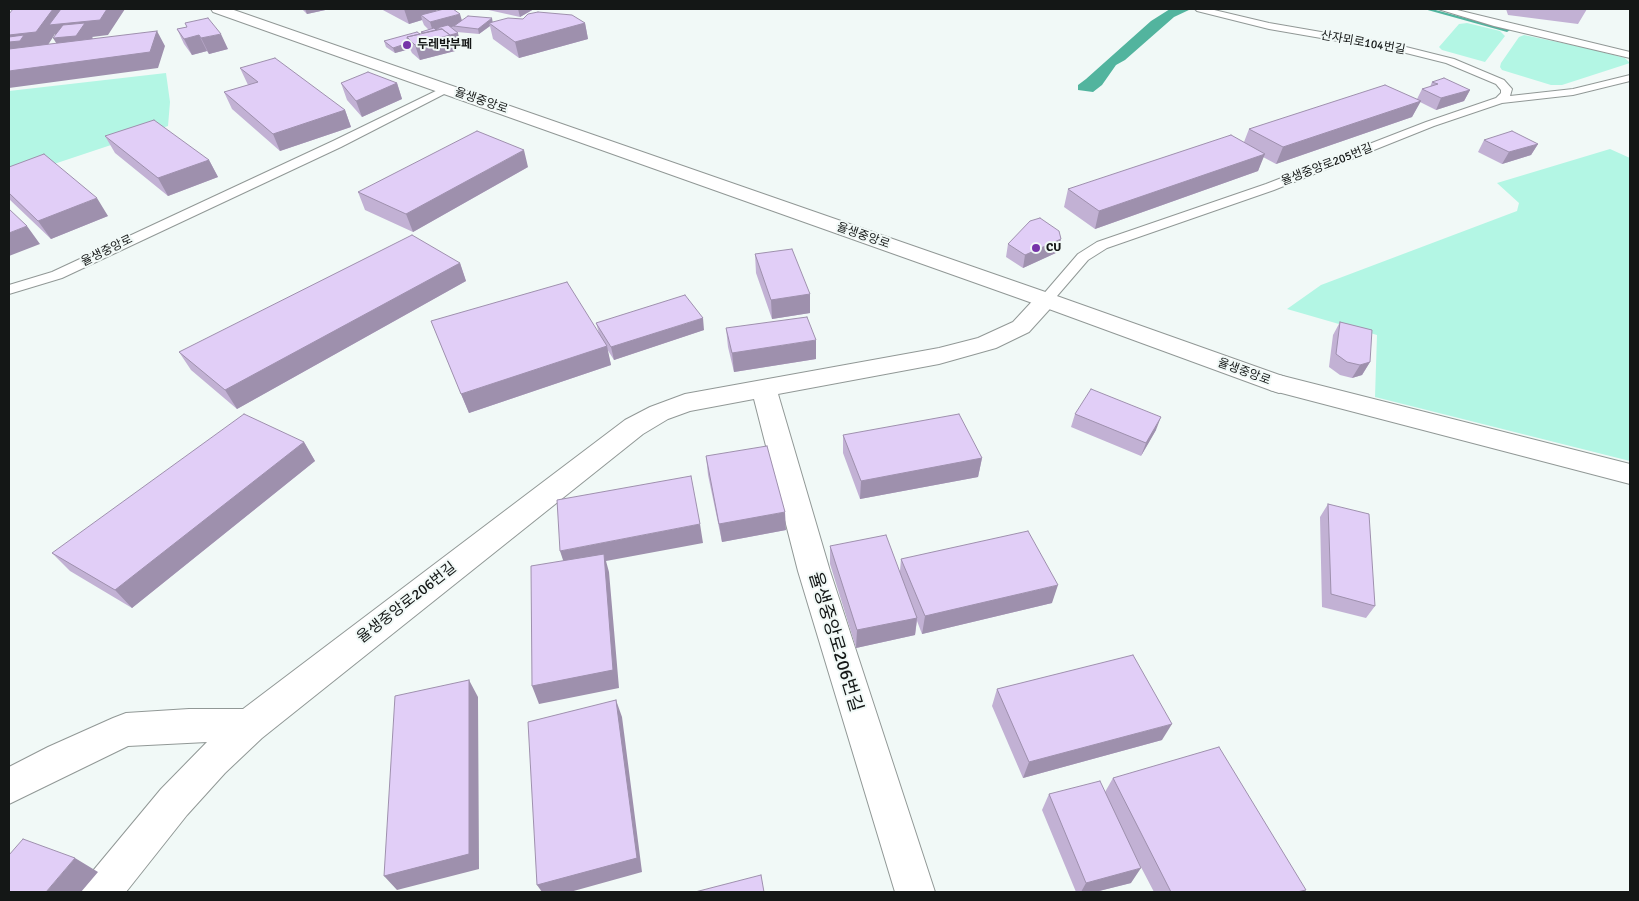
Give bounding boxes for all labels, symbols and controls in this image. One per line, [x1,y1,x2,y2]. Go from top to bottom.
street label: 산자뫼로104번길 [1320,28,1406,58]
place label: 두레박부페 [417,38,472,52]
marker: 두레박부페 [401,39,413,51]
street label: 율생중앙로 [453,85,509,117]
street label: 율생중앙로205번길 [1279,141,1375,189]
street label: 율생중앙로 [835,220,891,252]
street label: 율생중앙로 [79,232,135,270]
place label: CU [1046,241,1061,255]
marker: CU [1030,242,1042,254]
street label: 율생중앙로 [1216,356,1272,388]
street label: 율생중앙로206번길 [354,559,460,647]
street label: 율생중앙로206번길 [803,569,867,715]

